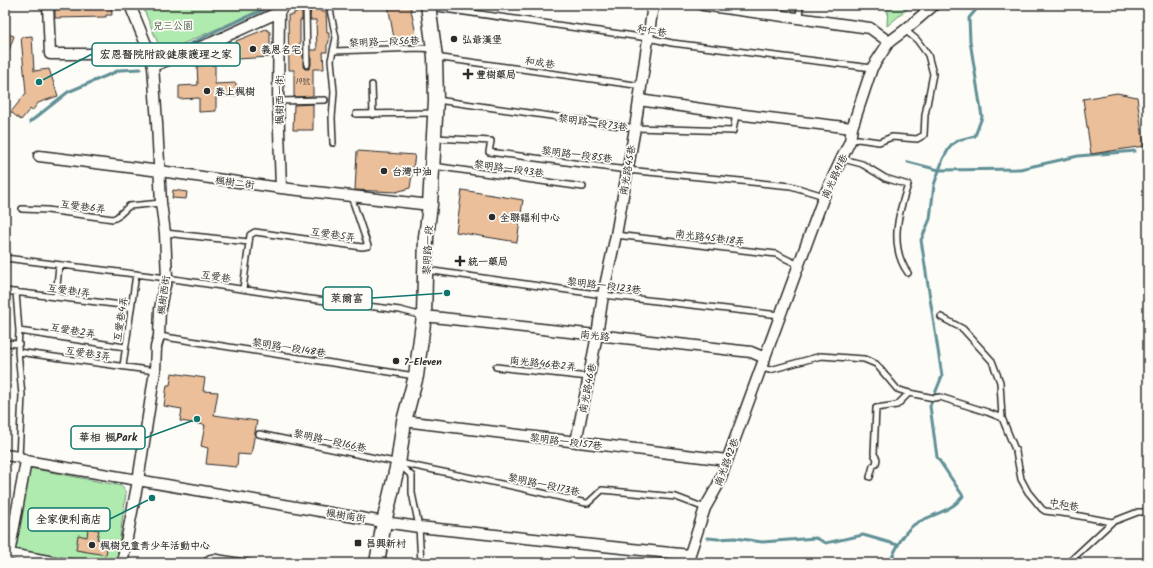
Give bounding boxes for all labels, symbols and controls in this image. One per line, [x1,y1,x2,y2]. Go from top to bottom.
park label: 兒三公園 [153,18,193,34]
street label: 和仁巷 [636,21,669,42]
place label: 弘爺漢堡 [462,32,502,48]
street label: 黎明路一段56巷 [348,33,421,51]
marker: 弘爺漢堡 [449,34,459,44]
place label: 義恩名宅 [261,42,301,58]
callout: 宏恩醫院附設健康護理之家 [92,43,240,66]
marker: 義恩名宅 [248,44,258,54]
text: 宏恩醫院附設健康護理之家 [100,46,232,64]
street label: 和成巷 [524,53,557,73]
place label: 豐樹藥局 [476,67,516,83]
marker: 豐樹藥局 [463,69,473,79]
street label: 楓樹西一街 [272,75,288,125]
house number: 19號 [296,75,310,88]
place label: 春上楓樹 [215,84,255,100]
marker: 春上楓樹 [202,86,212,96]
street label: 黎明路一段73巷 [557,110,630,136]
street label: 黎明路一段85巷 [540,143,614,167]
street label: 南光路45巷 [616,143,640,197]
street label: 南光路91巷 [818,150,853,202]
street label: 黎明路一段93巷 [473,156,546,182]
place label: 台灣中油 [392,164,432,180]
marker: 台灣中油 [379,166,389,176]
street label: 楓樹二街 [214,172,256,194]
street label: 互愛巷6弄 [59,196,106,218]
place label: 全聯福利中心 [500,210,560,226]
marker: 全聯福利中心 [487,212,497,222]
street label: 互愛巷5弄 [309,224,356,246]
street label: 黎明路一段 [419,225,437,275]
street label: 南光路45巷18弄 [674,226,746,250]
place label: 統一藥局 [468,254,508,270]
marker: 統一藥局 [455,256,465,266]
street label: 互愛巷 [200,267,233,287]
street label: 楓樹西街 [153,274,175,316]
street label: 黎明路一段123巷 [566,274,643,299]
street label: 互愛巷1弄 [46,280,91,302]
callout: 萊爾富 [323,287,372,310]
text: 萊爾富 [331,290,364,308]
street label: 互愛巷4弄 [110,295,132,343]
street label: 互愛巷2弄 [49,320,97,342]
street label: 南光路 [579,326,611,346]
street label: 黎明路一段148巷 [251,334,328,362]
street label: 互愛巷3弄 [64,343,112,365]
street label: 南光路46巷2弄 [509,353,577,375]
place label: 7-Eleven [404,354,442,370]
marker: 7-Eleven [391,356,401,366]
street label: 南光路46巷 [575,361,601,415]
street label: 黎明路一段166巷 [292,425,369,457]
callout: 華相 楓Park [71,426,145,449]
text: 華相 楓Park [79,429,138,447]
street label: 黎明路一段157巷 [529,430,604,455]
street label: 南光路92巷 [710,435,744,489]
street label: 黎明路一段173巷 [506,470,582,501]
street label: 中和巷 [1048,495,1081,516]
street label: 楓樹南街 [325,505,367,527]
callout: 全家便利商店 [28,508,110,531]
text: 全家便利商店 [36,511,102,529]
place label: 昌興新村 [366,536,406,552]
place label: 楓樹兒童青少年活動中心 [100,538,210,554]
marker: 昌興新村 [353,538,363,548]
marker: 楓樹兒童青少年活動中心 [87,540,97,550]

